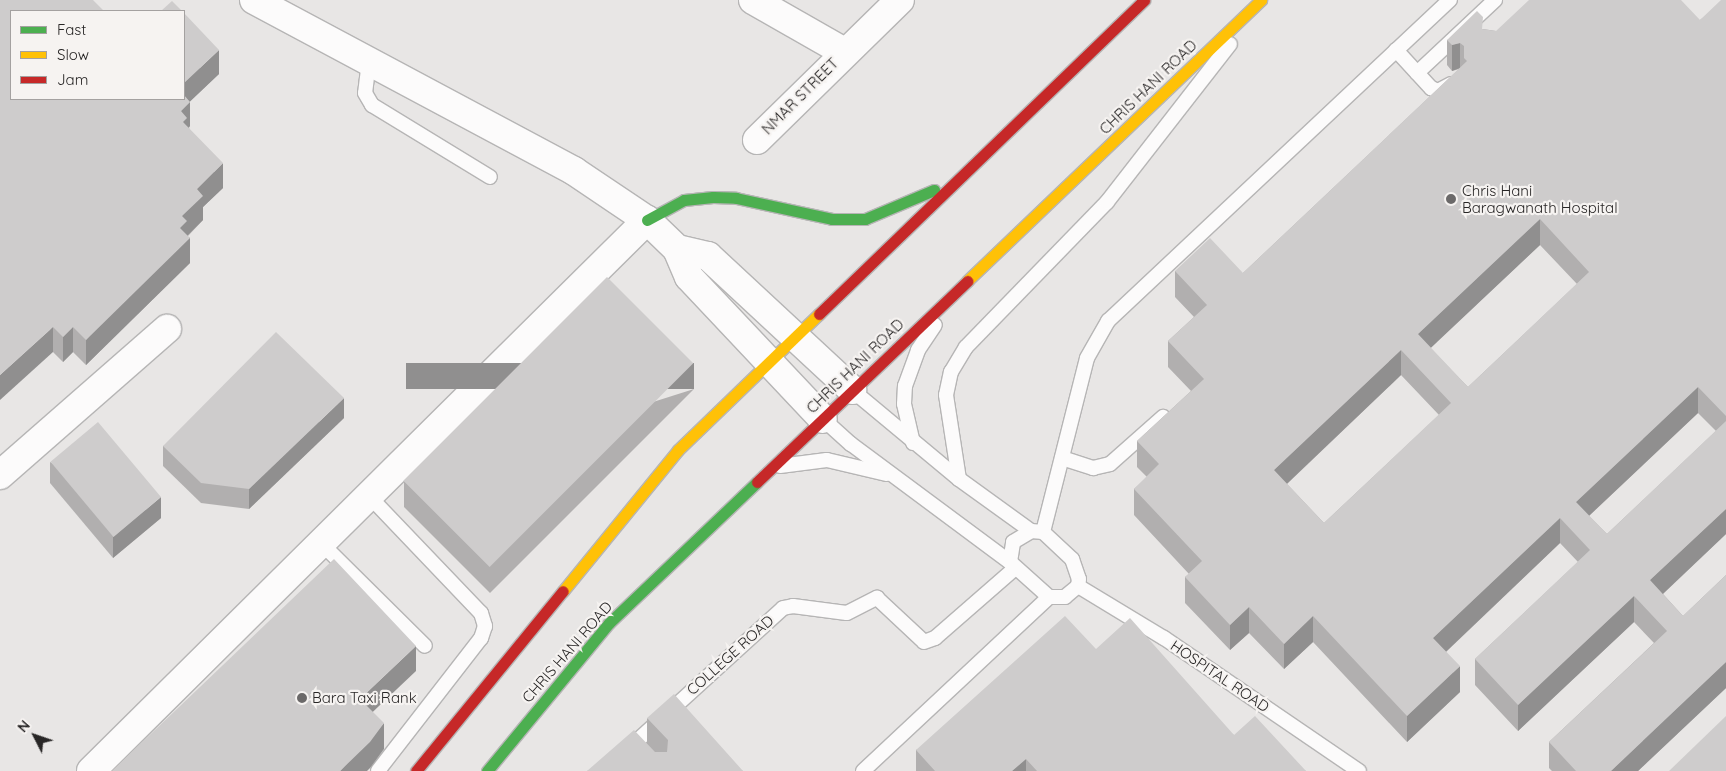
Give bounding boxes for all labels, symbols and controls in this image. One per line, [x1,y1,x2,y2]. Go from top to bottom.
legend [10,10,185,100]
text: Fast [57,20,86,39]
street label: CHRIS HANI ROAD [1096,36,1200,138]
text: Slow [57,45,89,64]
street label: NMAR STREET [758,54,842,138]
text: Jam [57,70,88,89]
place label: Chris Hani Baragwanath Hospital [1462,181,1618,216]
marker: Chris Hani Baragwanath Hospital [1444,192,1458,206]
street label: CHRIS HANI ROAD [803,315,907,417]
street label: CHRIS HANI ROAD [518,598,616,706]
street label: COLLEGE ROAD [683,611,777,699]
street label: HOSPITAL ROAD [1167,636,1273,716]
place label: Bara Taxi Rank [312,689,417,707]
marker: Bara Taxi Rank [296,692,308,704]
north arrow [10,711,60,761]
text: N [14,716,34,736]

